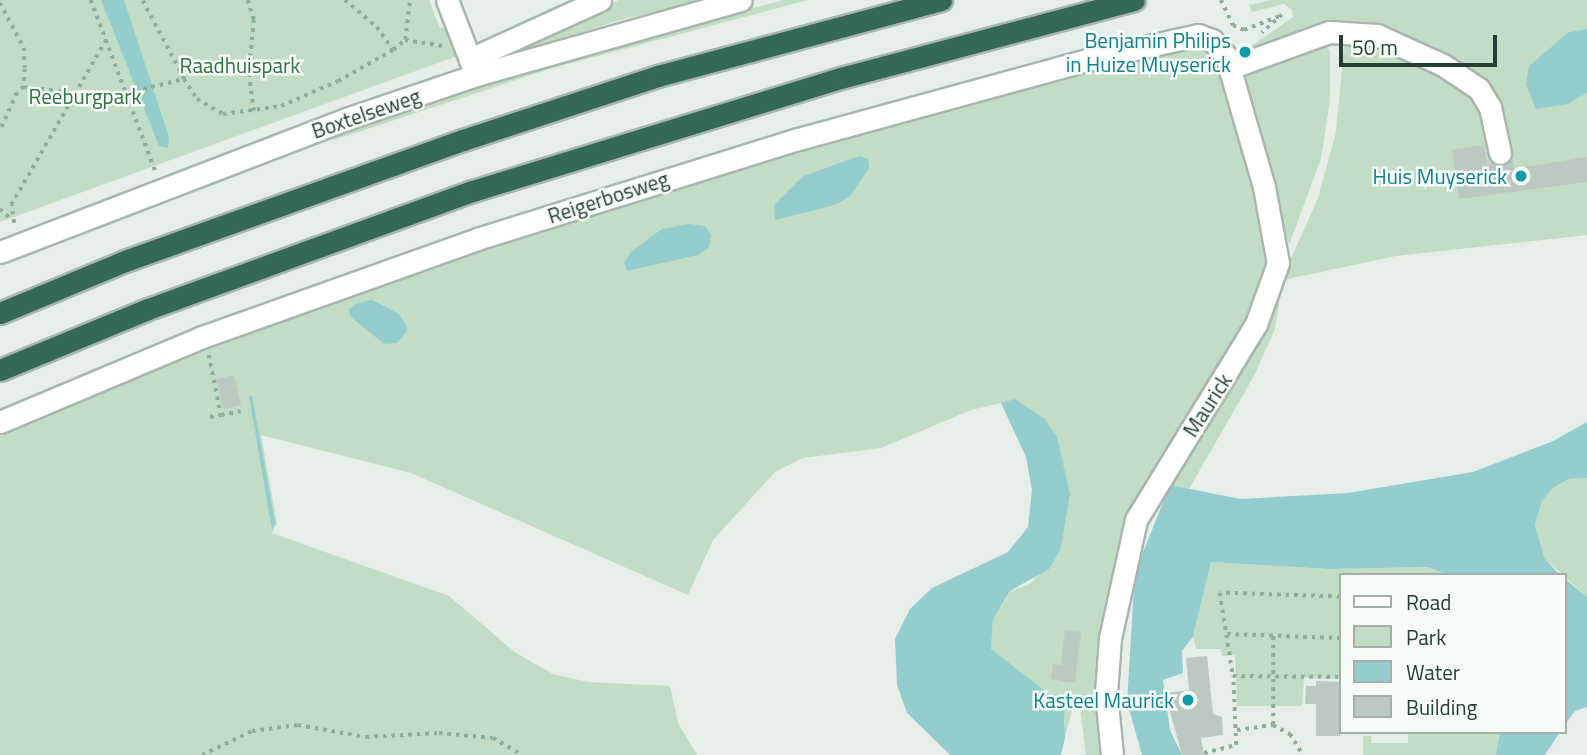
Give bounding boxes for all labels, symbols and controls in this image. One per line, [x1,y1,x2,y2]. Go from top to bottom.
scale bar [1342,21,1500,65]
place label: Benjamin Philips in Huize Muyserick [1066,27,1231,77]
text: 50 m [1352,31,1398,63]
marker: Benjamin Philips in Huize Muyserick [1237,44,1253,60]
park label: Raadhuispark [180,52,300,78]
park label: Reeburgpark [29,83,141,109]
street label: Boxtelseweg [308,83,424,143]
place label: Huis Muyserick [1372,163,1507,189]
street label: Reigerbosweg [544,166,672,228]
marker: Huis Muyserick [1513,168,1529,184]
street label: Maurick [1177,369,1237,441]
legend [1338,573,1566,734]
text: Road [1406,586,1451,618]
text: Park [1406,621,1446,653]
text: Water [1406,656,1460,688]
place label: Kasteel Maurick [1033,687,1174,713]
text: Building [1406,691,1477,723]
marker: Kasteel Maurick [1180,692,1196,708]

